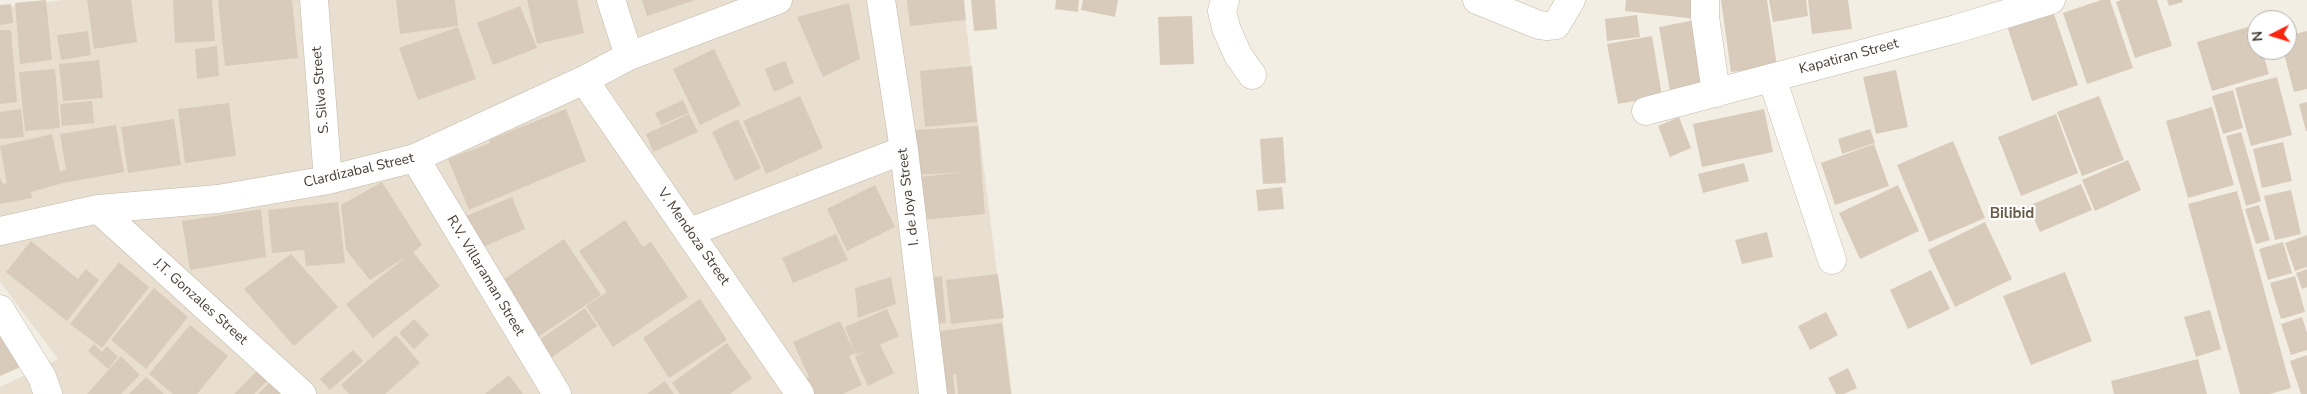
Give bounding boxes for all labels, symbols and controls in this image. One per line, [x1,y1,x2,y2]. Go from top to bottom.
north arrow [2247,10,2297,60]
text: N [2248,30,2267,42]
street label: Kapatiran Street [1798,36,1900,78]
street label: S. Silva Street [309,46,333,134]
street label: I. de Joya Street [895,147,923,247]
street label: Clardizabal Street [302,150,416,192]
street label: V. Mendoza Street [653,185,733,289]
district label: Bilibid [1990,205,2034,223]
street label: R.V. Villaraman Street [442,213,528,339]
street label: J.T. Gonzales Street [149,255,251,349]

